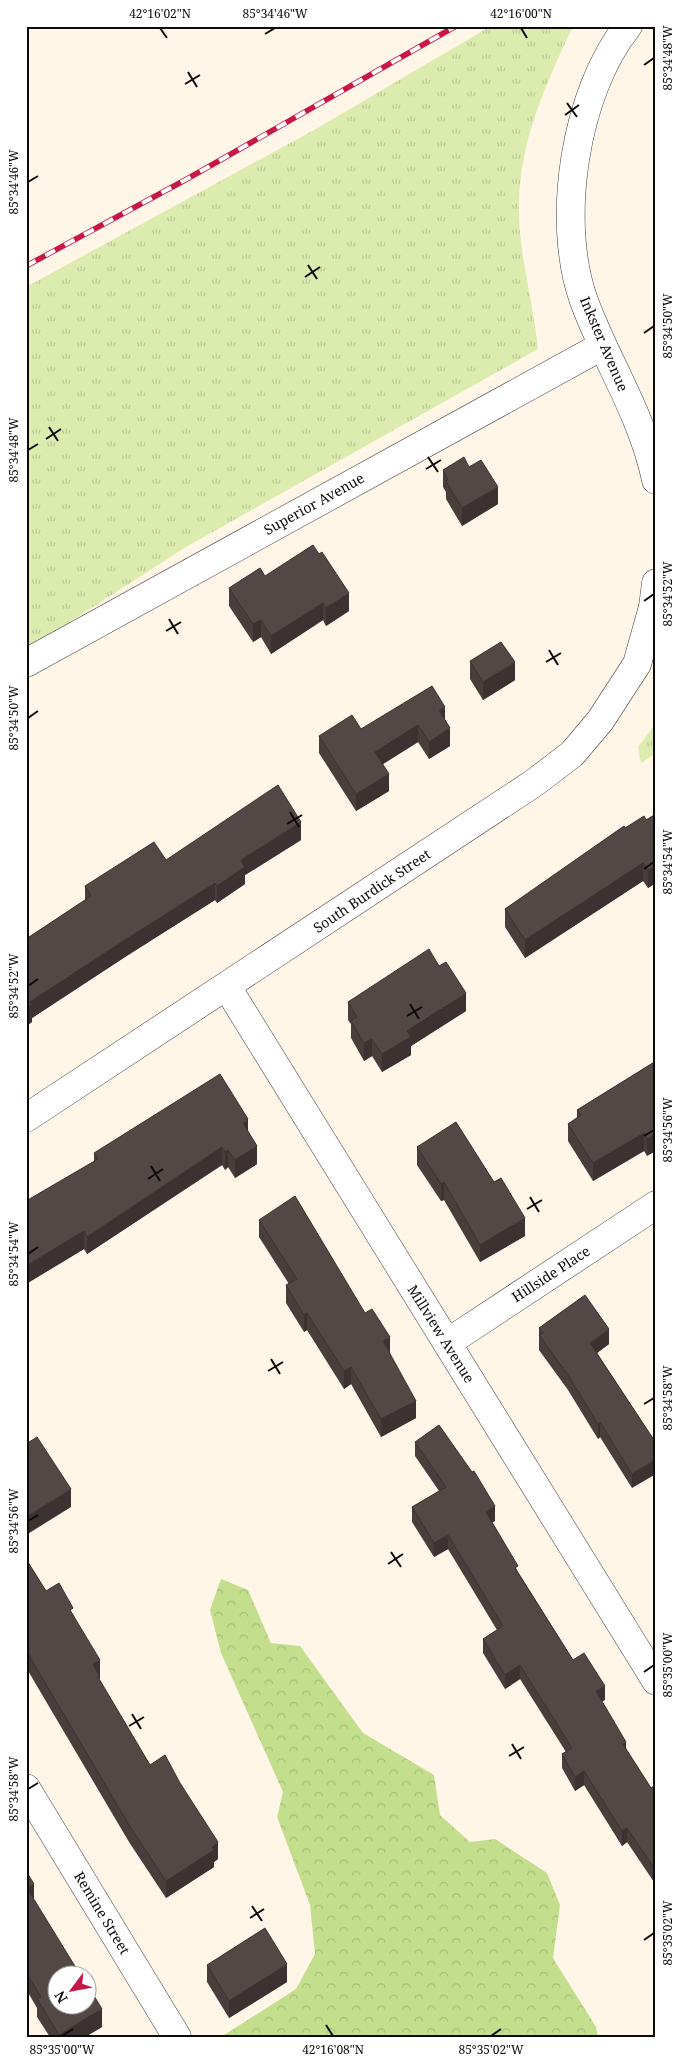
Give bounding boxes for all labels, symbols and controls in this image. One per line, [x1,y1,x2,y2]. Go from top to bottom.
text: 42°16'02"N [129,5,191,22]
text: 85°34'46"W [242,5,308,22]
text: 42°16'00"N [490,5,552,22]
text: 85°34'48"W [659,25,676,91]
text: 85°34'46"W [5,149,22,215]
street label: Inkster Avenue [576,293,633,394]
text: 85°34'50"W [659,293,676,359]
text: 85°34'48"W [5,417,22,483]
street label: Superior Avenue [260,468,367,539]
text: 85°34'52"W [659,561,676,627]
text: 85°34'50"W [5,685,22,751]
text: 85°34'54"W [659,829,676,895]
street label: South Burdick Street [309,844,434,937]
text: 85°34'52"W [5,953,22,1019]
text: 85°34'56"W [659,1097,676,1163]
text: 85°34'54"W [5,1221,22,1287]
street label: Hillside Place [508,1241,594,1306]
street label: Millview Avenue [404,1281,479,1386]
text: 85°34'58"W [659,1365,676,1431]
text: 85°34'56"W [5,1488,22,1554]
text: 85°35'00"W [659,1632,676,1698]
text: 85°34'58"W [5,1756,22,1822]
street label: Remine Street [70,1868,135,1958]
text: 85°35'02"W [659,1900,676,1966]
north arrow [48,1966,98,2016]
text: N [50,1987,72,2007]
text: 85°35'00"W [29,2041,95,2058]
text: 42°16'08"N [302,2041,364,2058]
text: 85°35'02"W [458,2041,524,2058]

